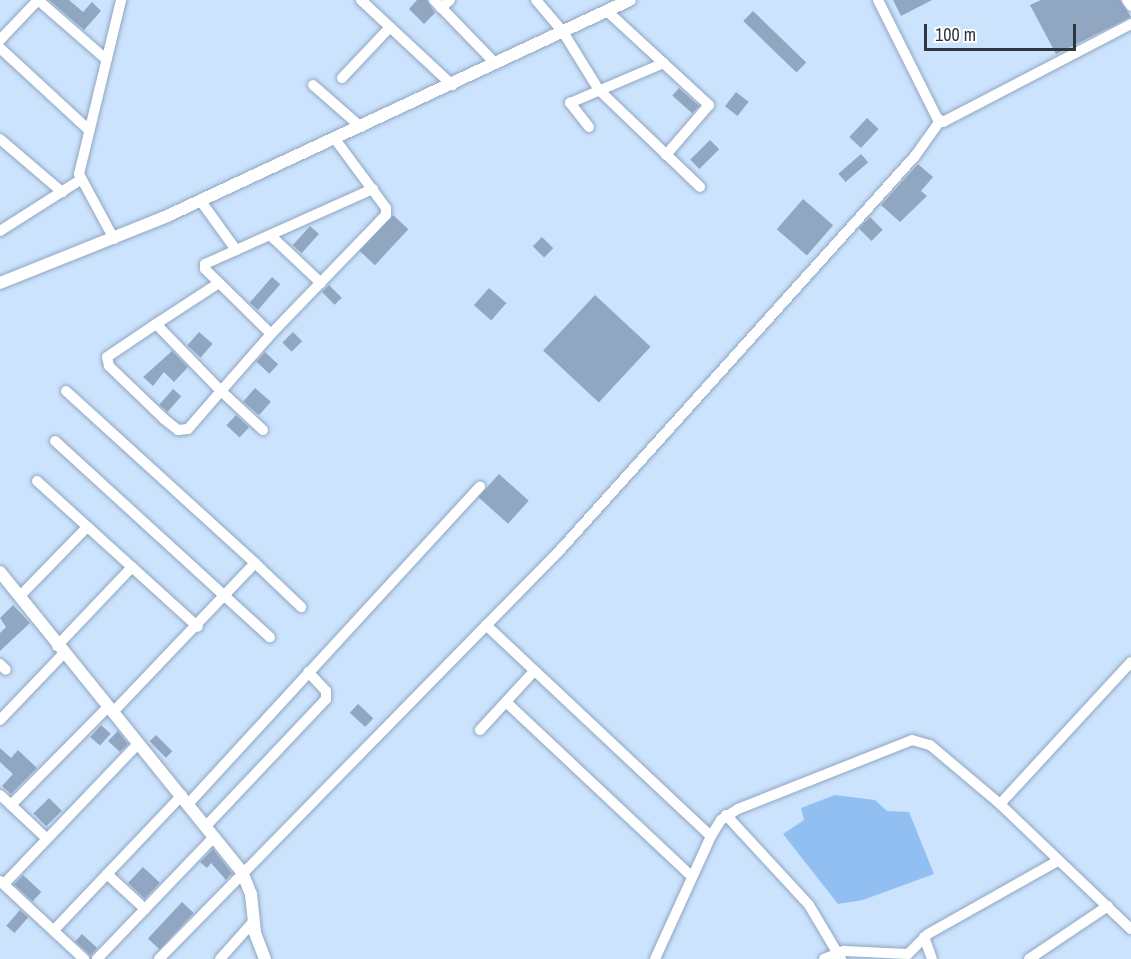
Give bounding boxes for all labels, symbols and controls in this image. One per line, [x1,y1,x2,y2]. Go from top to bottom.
scale bar [927,12,1078,50]
text: 100 m [935,22,976,47]

